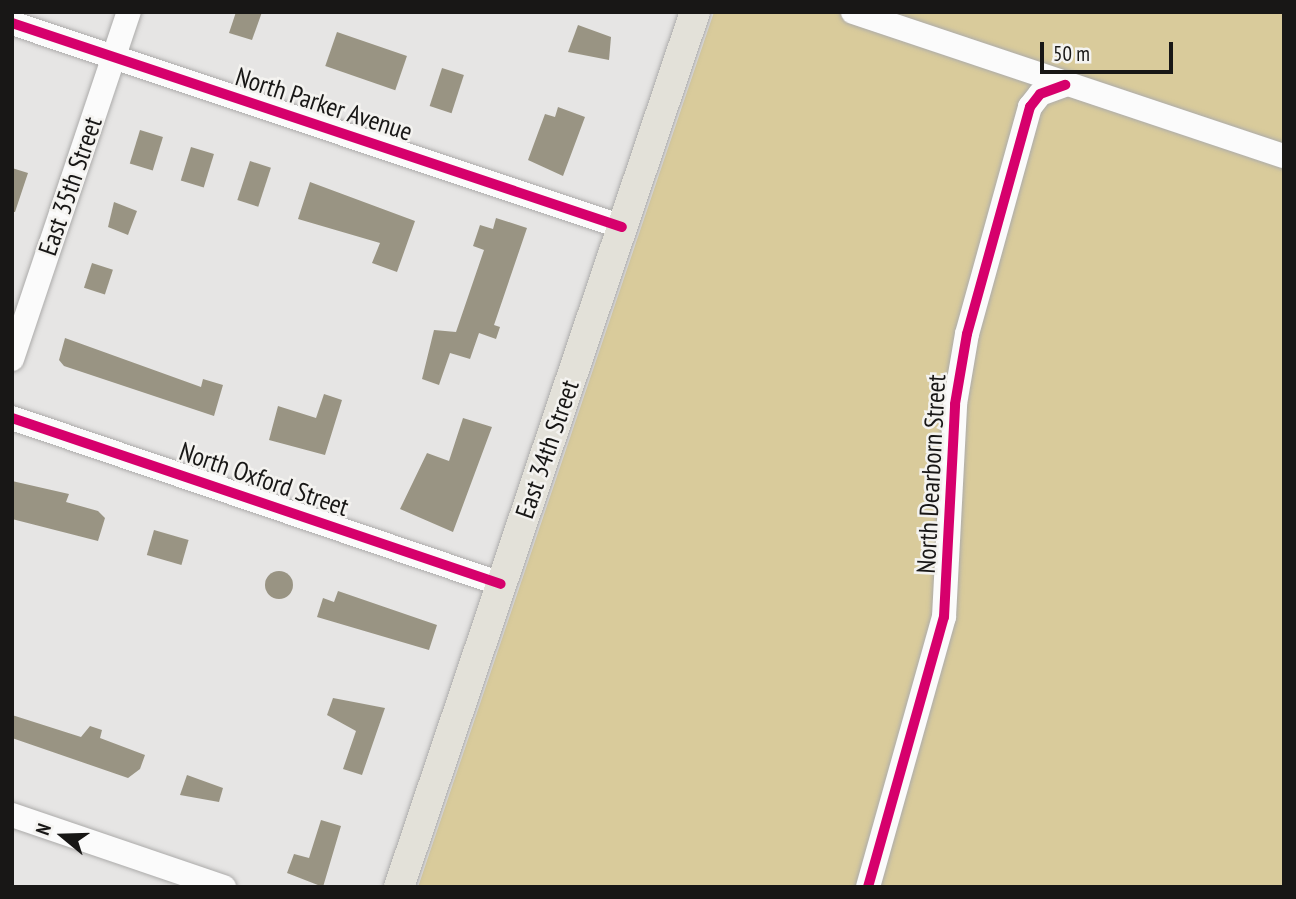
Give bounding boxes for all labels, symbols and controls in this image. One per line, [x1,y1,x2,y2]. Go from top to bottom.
scale bar [1044,28,1177,72]
text: 50 m [1053,40,1090,67]
street label: North Parker Avenue [231,61,417,147]
street label: East 35th Street [32,113,108,259]
street label: North Dearborn Street [910,374,952,574]
street label: East 34th Street [509,376,585,522]
street label: North Oxford Street [175,435,353,523]
north arrow [28,801,98,871]
text: N [30,820,56,838]

